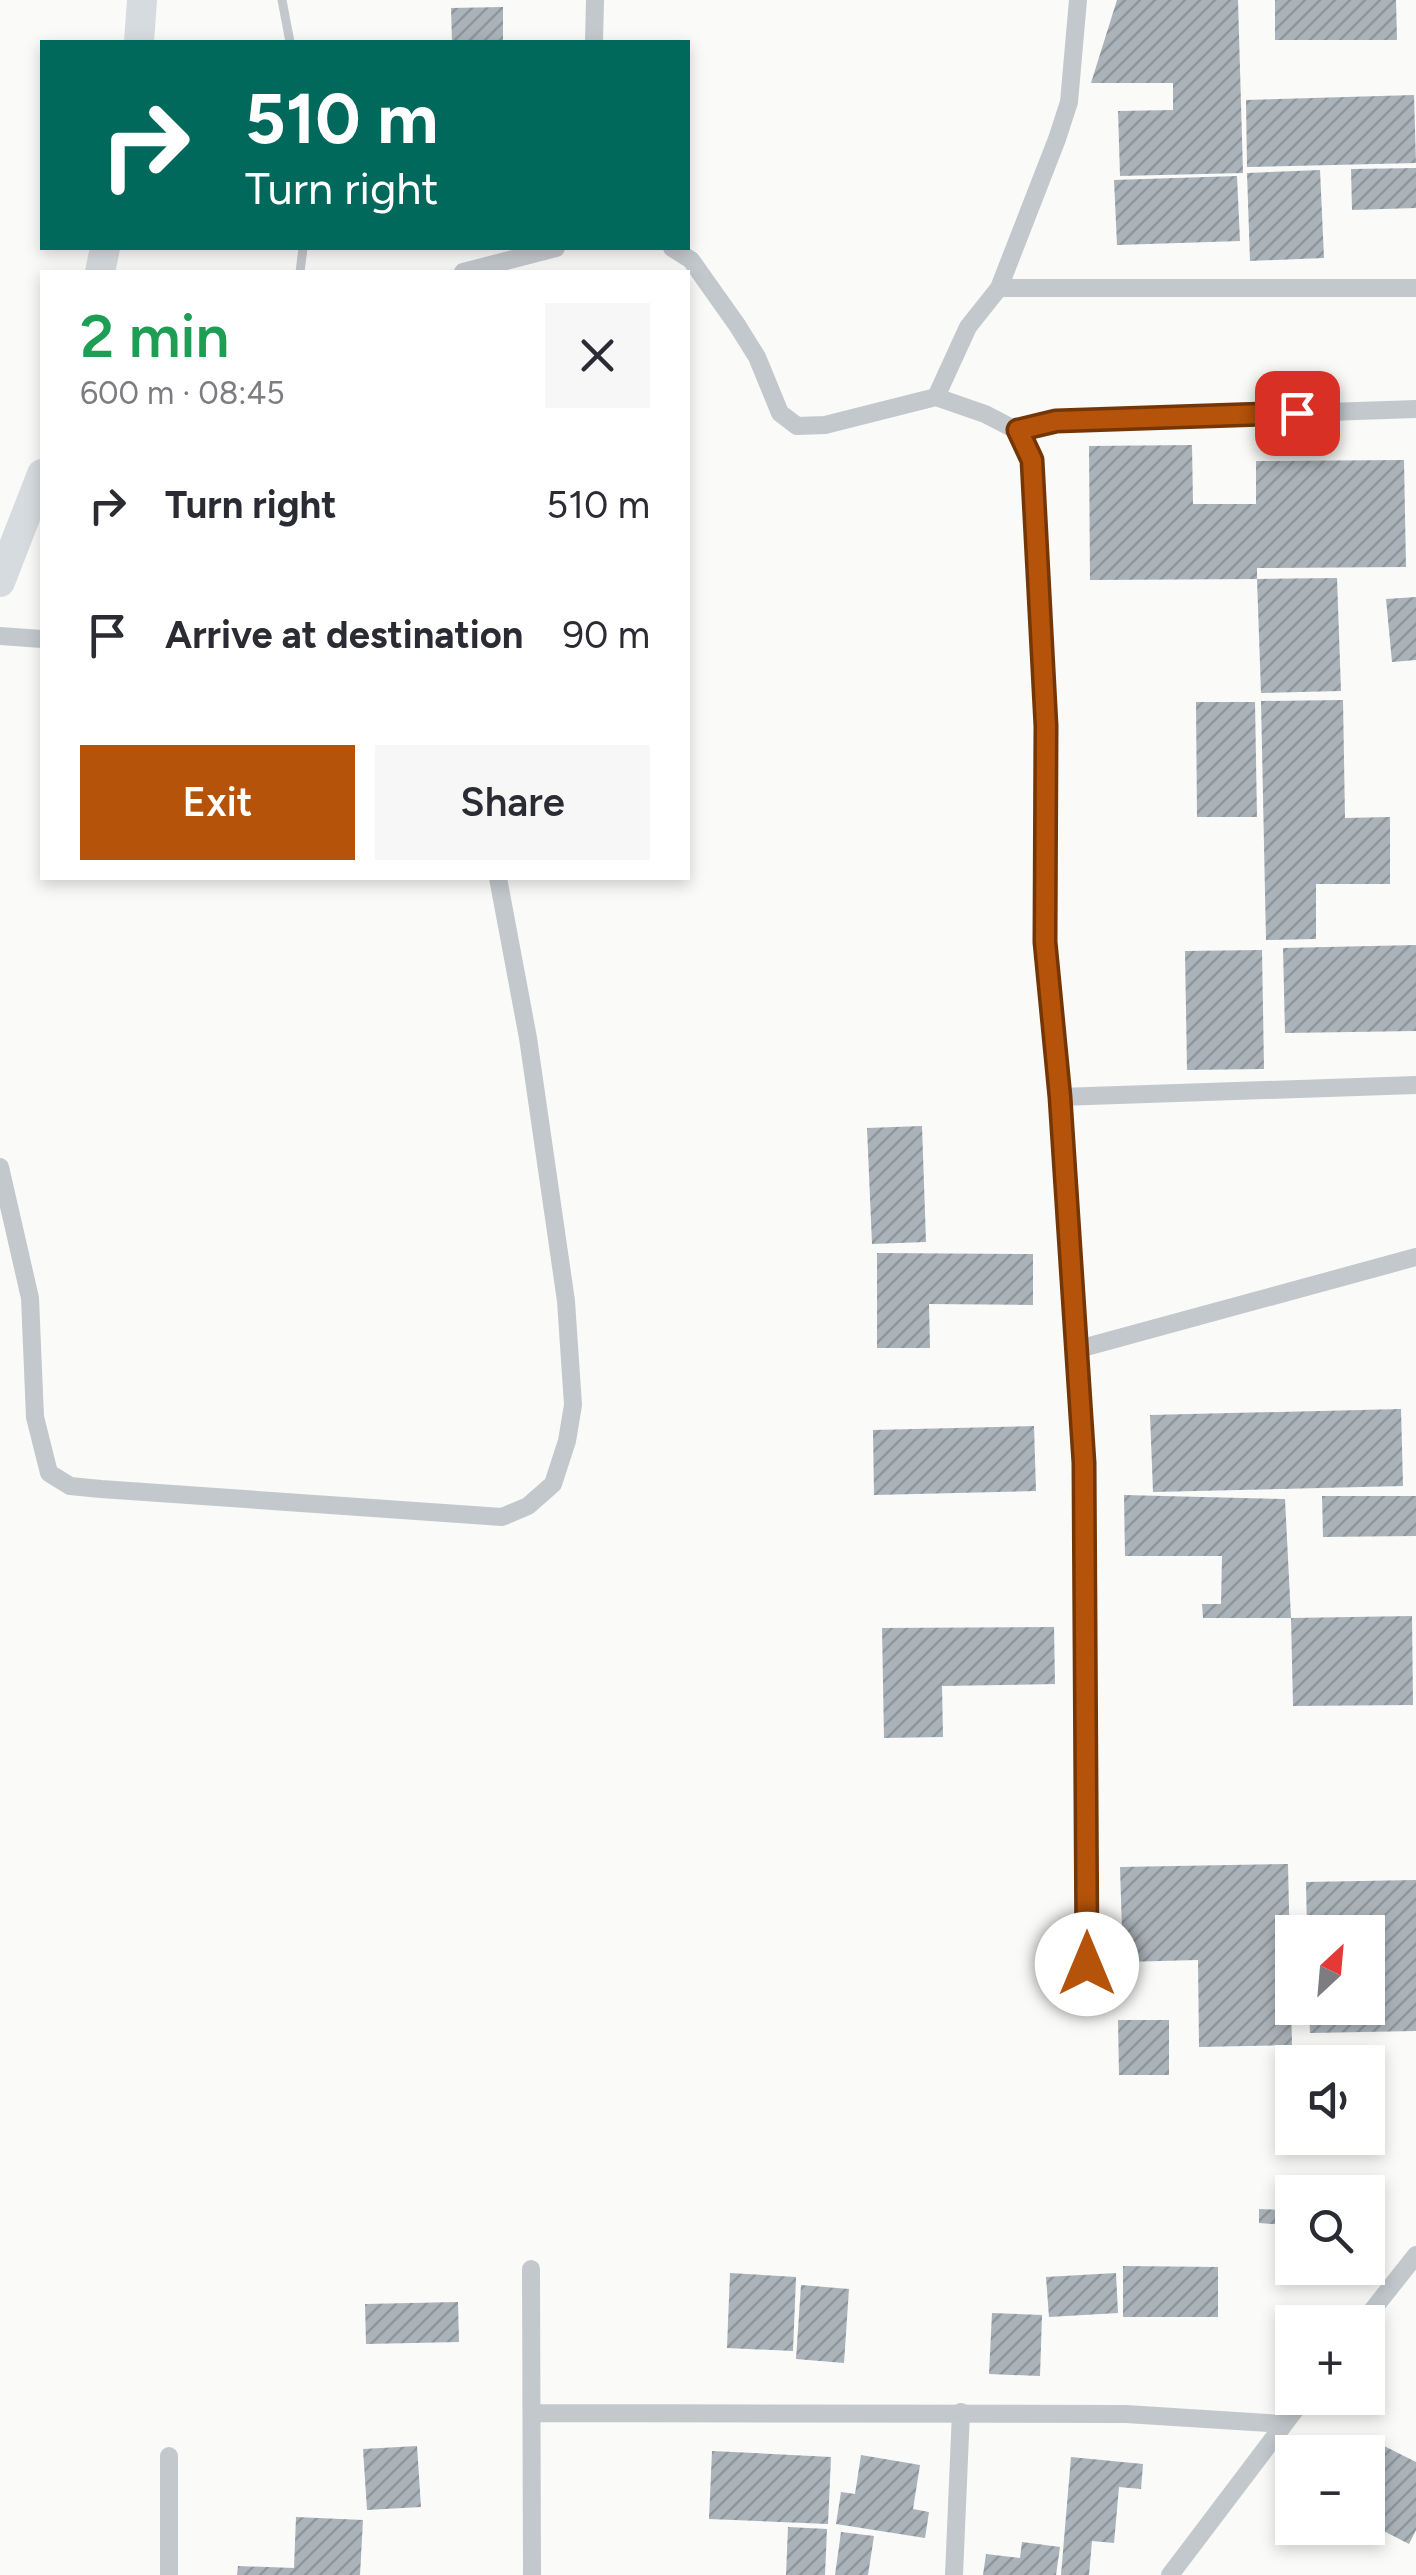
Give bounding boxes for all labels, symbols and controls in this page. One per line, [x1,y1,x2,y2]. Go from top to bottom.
text: 510 m [245,76,438,161]
icon: right [80,80,210,210]
text: Turn right [245,161,438,215]
text: 2 min [80,300,229,372]
button: close [545,303,650,408]
pin [1255,371,1340,456]
text: 600 m · 08:45 [80,374,285,412]
icon: arrive [1270,386,1325,441]
icon: right [80,478,135,533]
text: Turn right [165,482,337,528]
text: 510 m [546,482,650,528]
icon: arrive [80,608,135,663]
text: Arrive at destination [165,612,523,658]
text: 90 m [562,612,650,658]
button: Exit [80,745,355,860]
button: Share [375,745,650,860]
position arrow [1035,1912,1139,2016]
north arrow [1275,1915,1385,2025]
map controls [1275,1915,1385,2545]
button: sound [1275,2045,1385,2155]
button: search [1275,2175,1385,2285]
button: + [1275,2305,1385,2415]
button: − [1275,2435,1385,2545]

